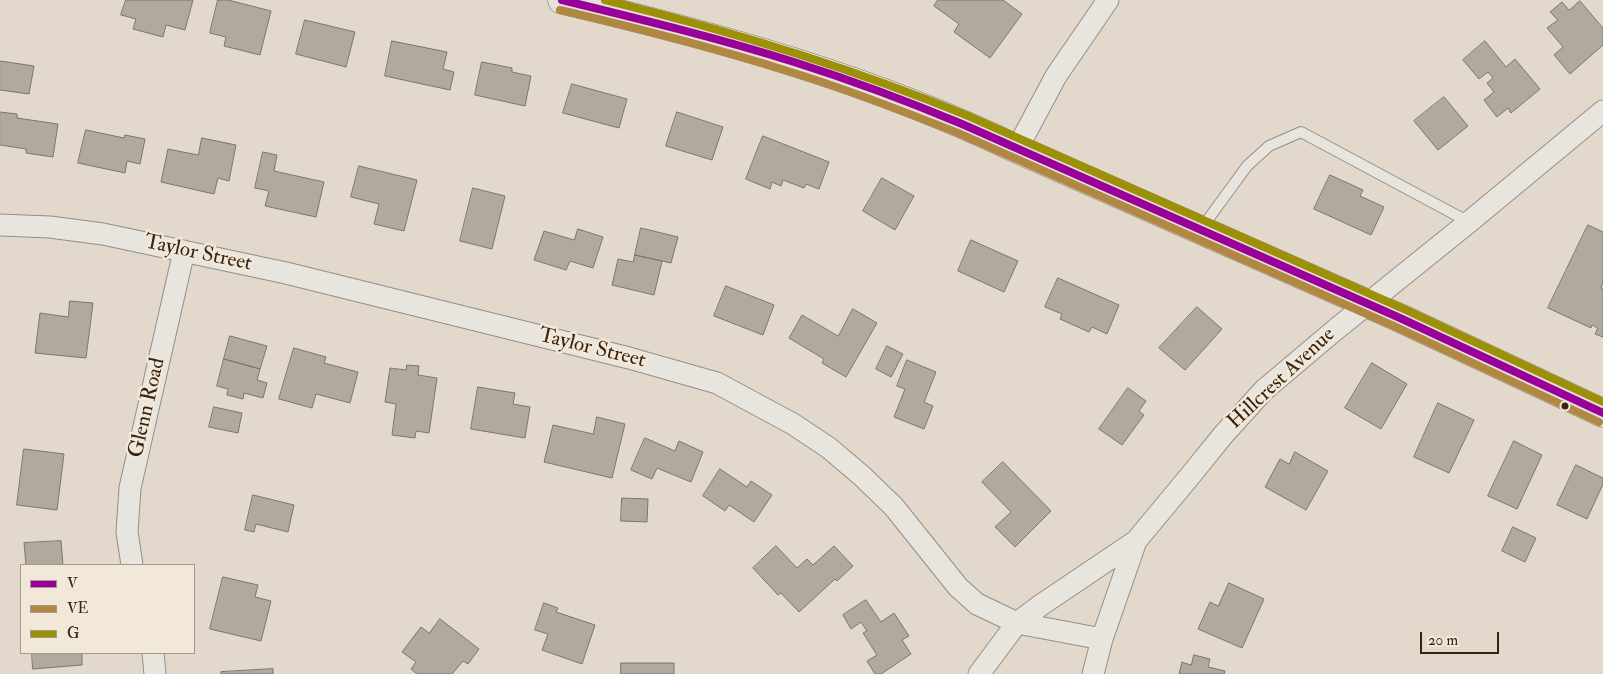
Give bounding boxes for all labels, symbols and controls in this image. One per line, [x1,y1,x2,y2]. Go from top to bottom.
street label: Taylor Street [142,230,254,278]
street label: Hillcrest Avenue [1223,323,1341,435]
street label: Taylor Street [536,324,648,374]
street label: Glenn Road [124,356,172,460]
unlabelled marker [1560,401,1570,411]
legend [20,564,195,654]
text: V [67,574,78,593]
text: VE [67,599,88,618]
scale bar [1423,622,1502,654]
text: G [67,624,80,643]
text: 20 m [1428,631,1458,650]

